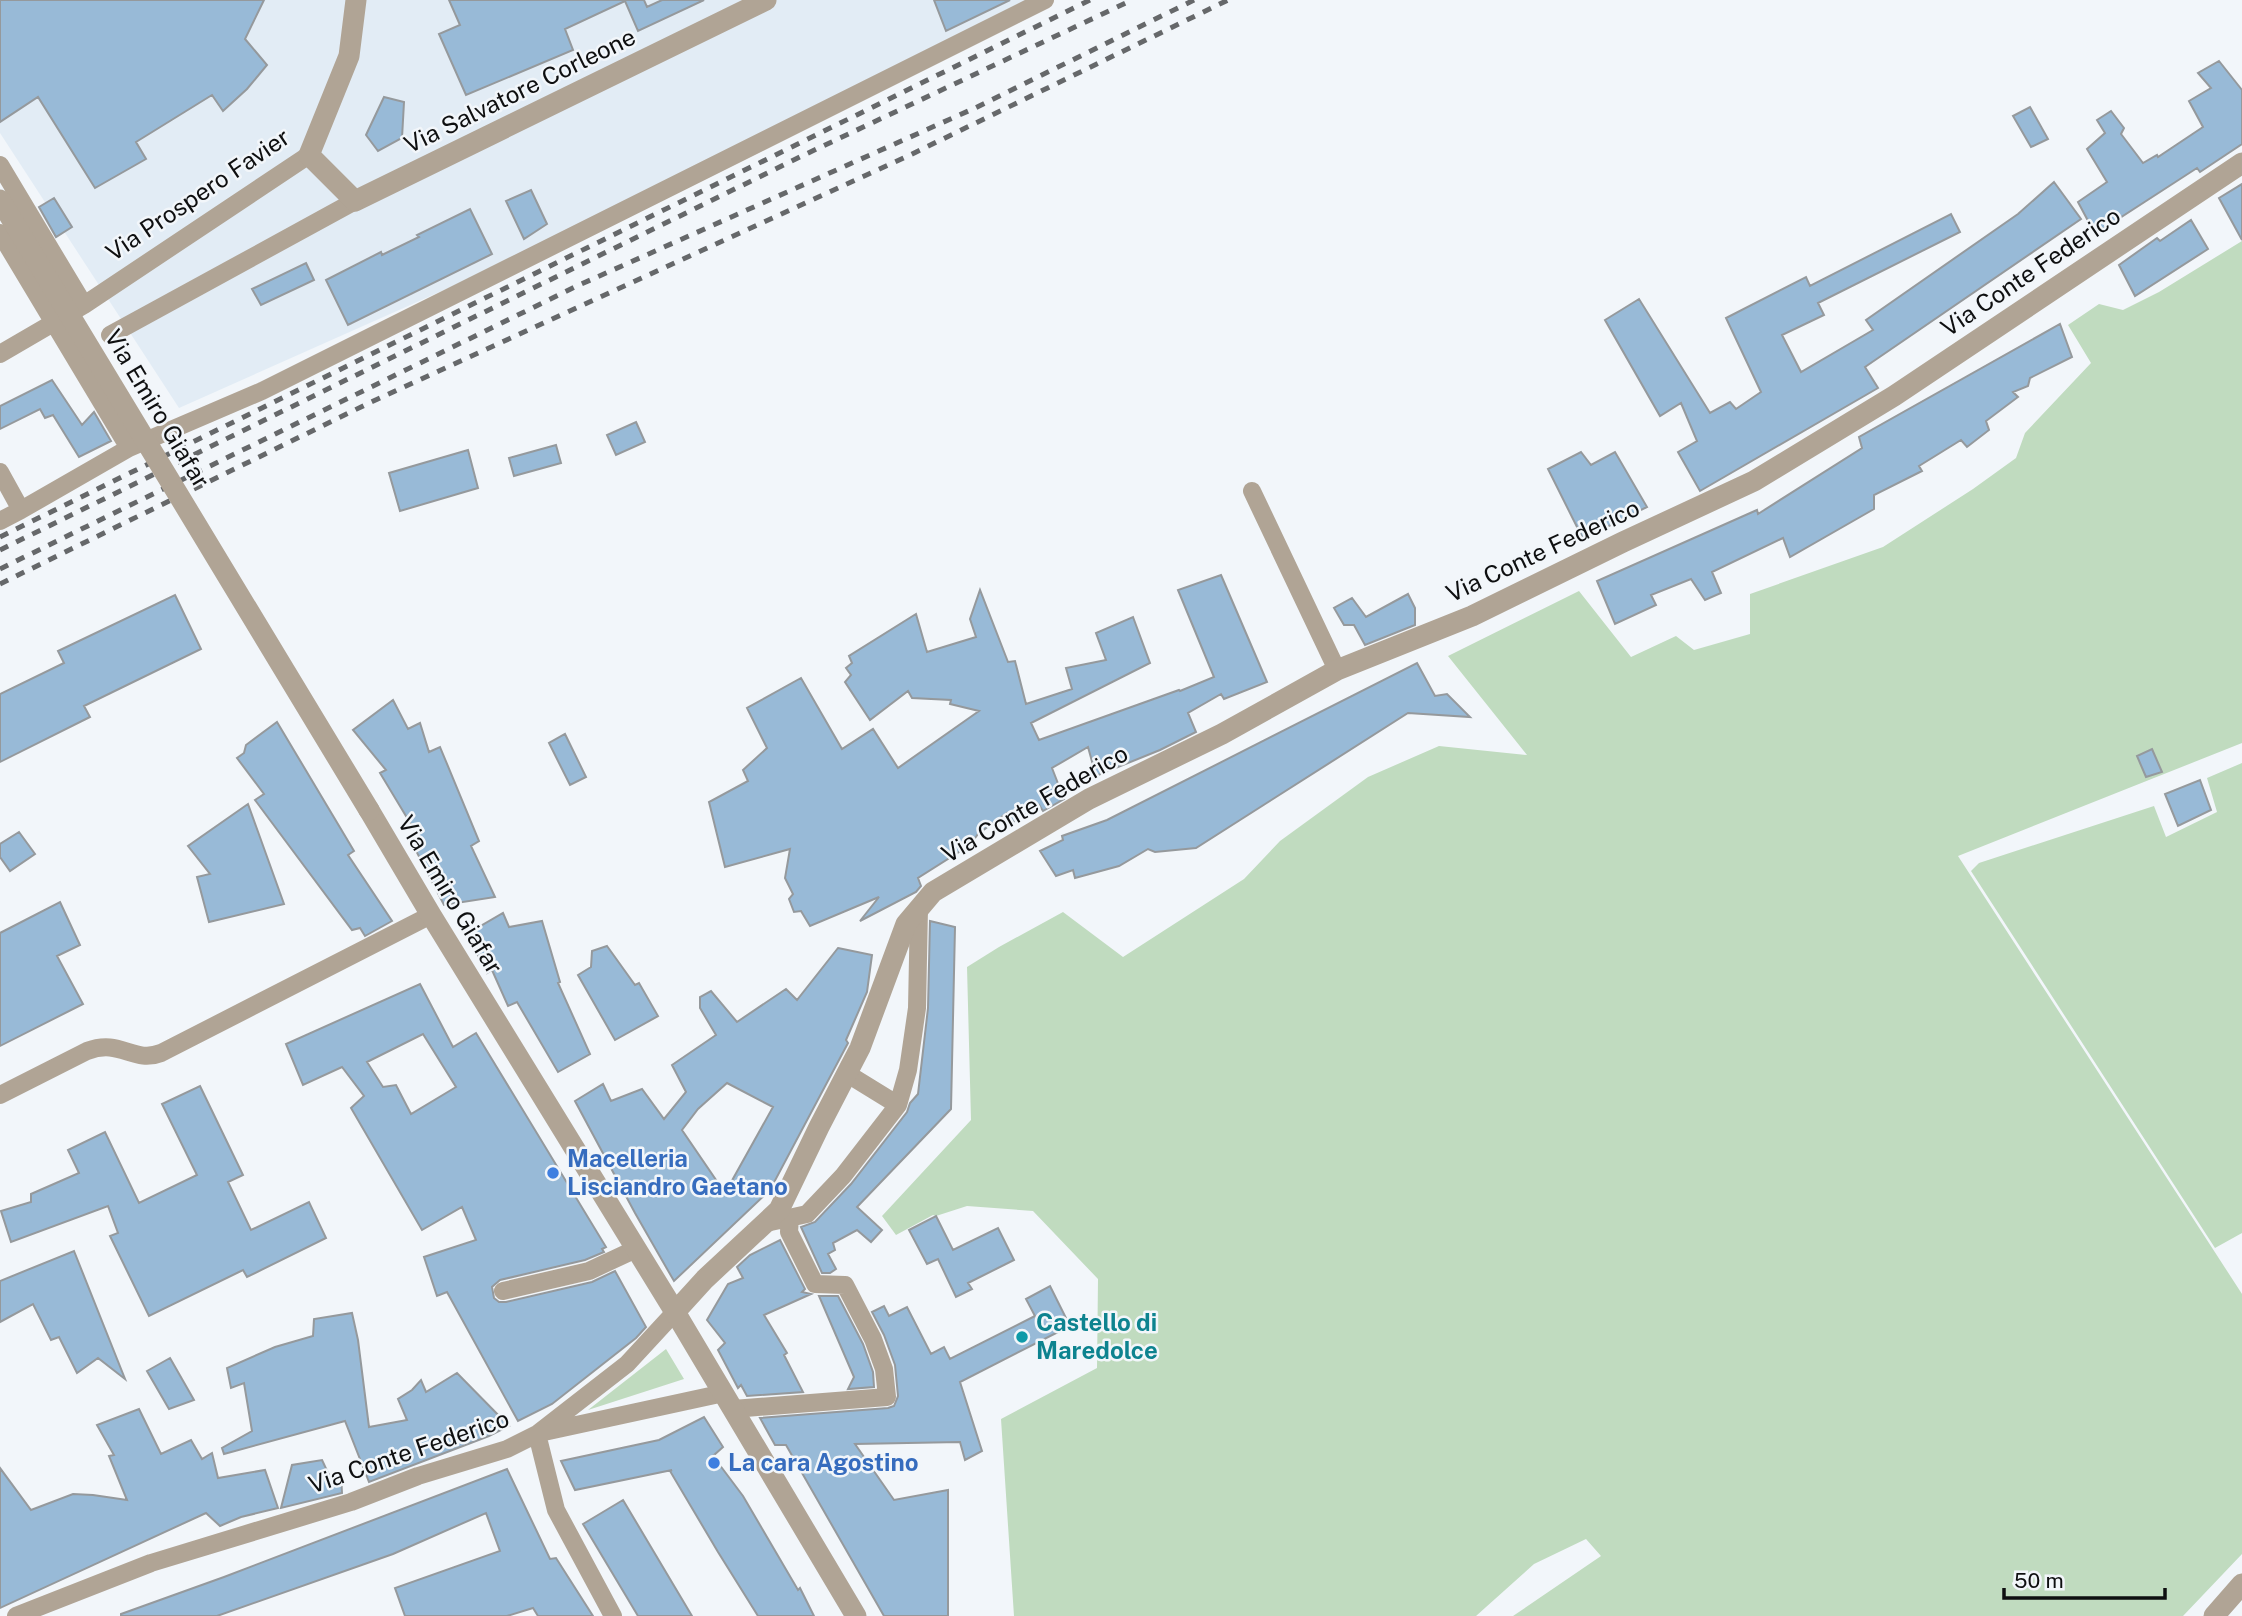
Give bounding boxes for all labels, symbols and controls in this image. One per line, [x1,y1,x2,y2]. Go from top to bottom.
street label: Via Salvatore Corleone [399,22,640,158]
street label: Via Prospero Favier [100,122,295,266]
street label: Via Conte Federico [1936,201,2125,342]
street label: Via Emiro Giafar [100,324,216,493]
street label: Via Conte Federico [1441,493,1644,607]
street label: Via Conte Federico [937,738,1132,868]
street label: Via Emiro Giafar [393,810,509,979]
place label: Macelleria Lisciandro Gaetano [567,1144,788,1200]
marker: Macelleria Lisciandro Gaetano [545,1165,561,1181]
place label: Castello di Maredolce [1036,1308,1158,1364]
marker: Castello di Maredolce [1014,1329,1030,1345]
street label: Via Conte Federico [305,1404,513,1498]
place label: La cara Agostino [728,1448,919,1476]
marker: La cara Agostino [706,1455,722,1471]
scale bar [2004,1556,2165,1600]
text: 50 m [2014,1568,2064,1593]

